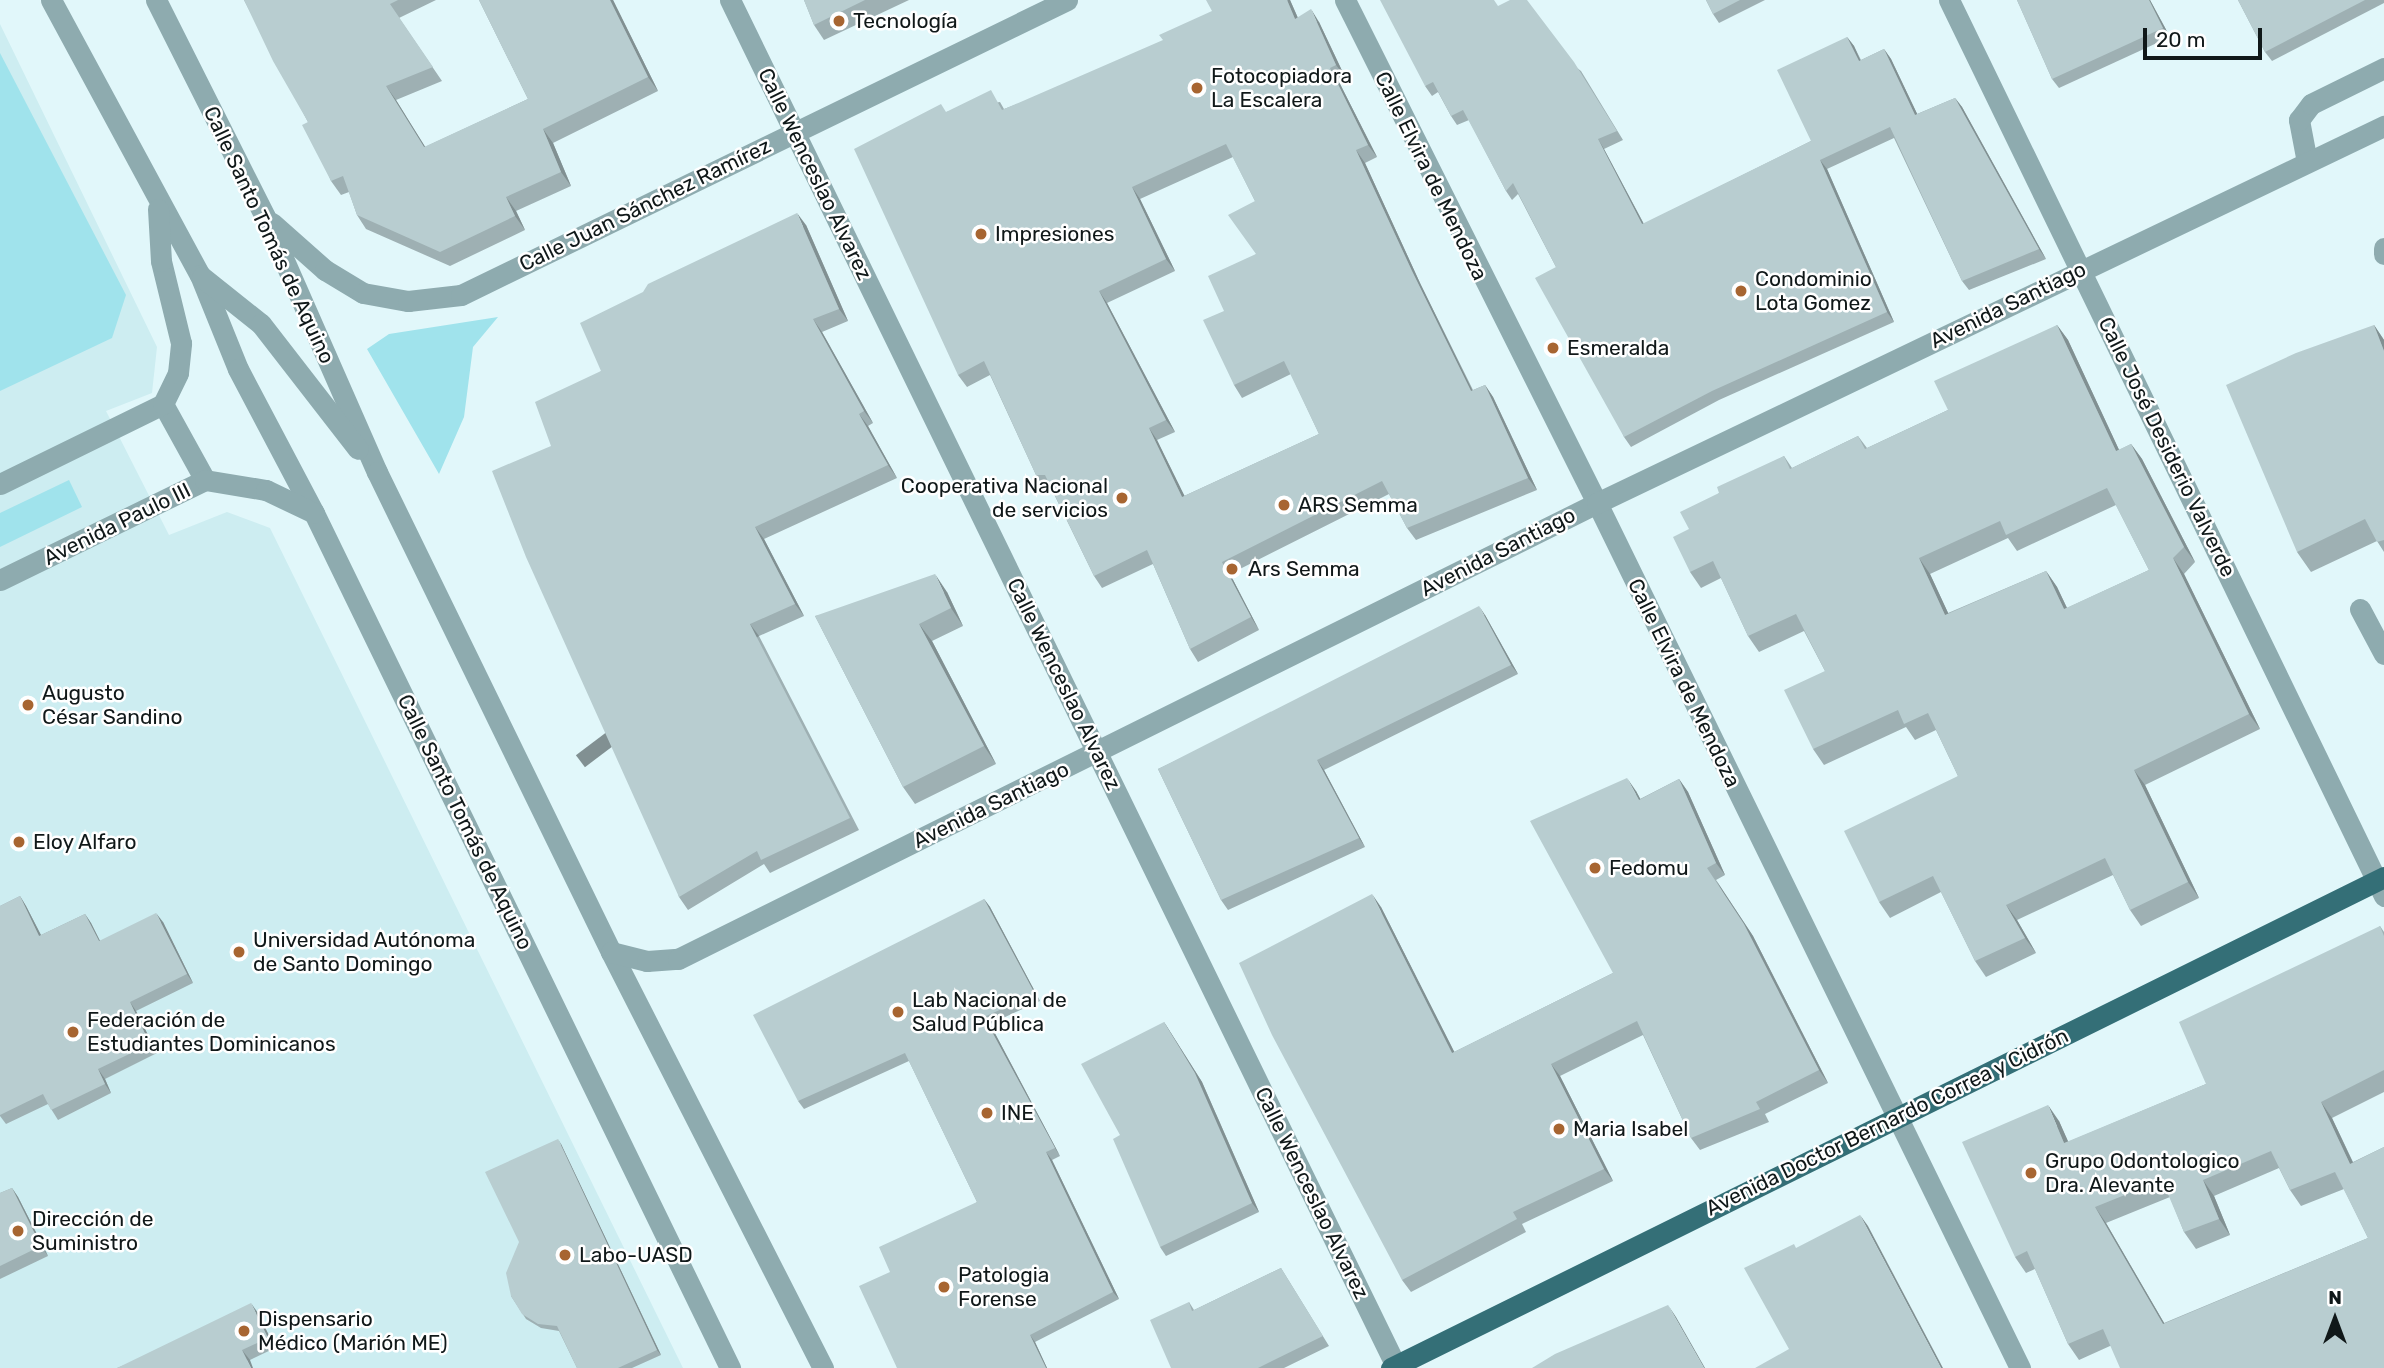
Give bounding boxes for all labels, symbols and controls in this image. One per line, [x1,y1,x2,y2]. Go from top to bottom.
place label: Tecnología [853,8,958,34]
marker: Tecnología [831,13,847,29]
scale bar [2146,14,2265,58]
text: 20 m [2156,27,2205,52]
street label: Calle Wenceslao Alvarez [752,63,878,285]
place label: Fotocopiadora La Escalera [1211,63,1352,113]
street label: Calle Elvira de Mendoza [1369,68,1493,284]
marker: Fotocopiadora La Escalera [1189,80,1205,96]
street label: Calle Santo Tomás de Aquino [198,102,340,368]
street label: Calle Juan Sánchez Ramírez [515,133,775,277]
place label: Impresiones [995,221,1114,247]
marker: Impresiones [973,226,989,242]
street label: Avenida Santiago [1926,256,2090,354]
place label: Condominio Lota Gomez [1755,266,1872,316]
marker: Condominio Lota Gomez [1733,283,1749,299]
street label: Calle José Desiderio Valverde [2093,313,2241,581]
place label: Esmeralda [1567,335,1669,361]
marker: Esmeralda [1545,340,1561,356]
place label: Cooperativa Nacional de servicios [901,473,1108,523]
street label: Avenida Paulo III [39,478,195,570]
marker: Cooperativa Nacional de servicios [1114,490,1130,506]
place label: ARS Semma [1298,492,1418,518]
marker: ARS Semma [1276,497,1292,513]
street label: Avenida Santiago [1416,502,1580,602]
place label: Ars Semma [1248,556,1360,582]
marker: Ars Semma [1222,559,1242,579]
street label: Calle Wenceslao Alvarez [1001,573,1127,795]
street label: Calle Elvira de Mendoza [1622,575,1746,791]
place label: Augusto César Sandino [42,680,183,730]
street label: Calle Santo Tomás de Aquino [392,690,538,954]
marker: Augusto César Sandino [20,697,36,713]
street label: Avenida Santiago [909,756,1073,854]
place label: Eloy Alfaro [33,829,138,855]
marker: Eloy Alfaro [11,834,27,850]
place label: Fedomu [1609,855,1689,881]
marker: Fedomu [1587,860,1603,876]
place label: Universidad Autónoma de Santo Domingo [253,927,476,977]
marker: Universidad Autónoma de Santo Domingo [231,944,247,960]
place label: Lab Nacional de Salud Pública [912,987,1067,1037]
marker: Lab Nacional de Salud Pública [890,1004,906,1020]
place label: Federación de Estudiantes Dominicanos [87,1007,336,1057]
street label: Avenida Doctor Bernardo Correa y Cidrón [1701,1023,2073,1221]
marker: Federación de Estudiantes Dominicanos [65,1024,81,1040]
street label: Calle Wenceslao Alvarez [1249,1082,1375,1304]
place label: INE [1001,1100,1034,1126]
marker: INE [979,1105,995,1121]
place label: Maria Isabel [1573,1116,1688,1142]
marker: Maria Isabel [1551,1121,1567,1137]
place label: Grupo Odontologico Dra. Alevante [2045,1148,2240,1198]
marker: Grupo Odontologico Dra. Alevante [2023,1165,2039,1181]
place label: Dirección de Suministro [32,1206,154,1256]
marker: Dirección de Suministro [10,1223,26,1239]
place label: Labo-UASD [579,1242,693,1268]
marker: Labo-UASD [557,1247,573,1263]
place label: Patologia Forense [958,1262,1049,1312]
marker: Patologia Forense [936,1279,952,1295]
north arrow [2300,1284,2370,1354]
text: N [2328,1286,2342,1309]
place label: Dispensario Médico (Marión ME) [258,1306,448,1356]
marker: Dispensario Médico (Marión ME) [236,1323,252,1339]

